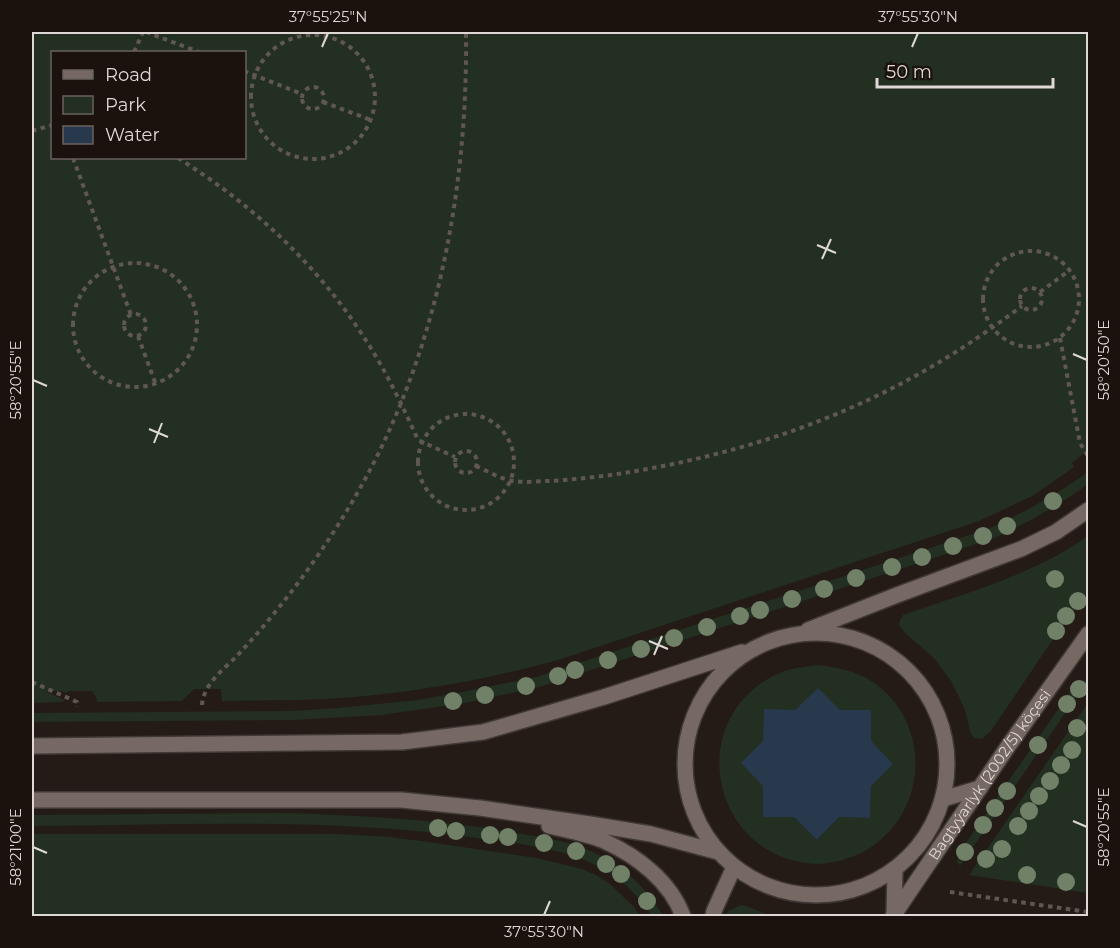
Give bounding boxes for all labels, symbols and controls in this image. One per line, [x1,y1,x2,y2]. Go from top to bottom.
text: 37°55'25"N [289,7,367,26]
text: 37°55'30"N [878,7,958,26]
legend [51,51,246,159]
scale bar [877,51,1052,89]
text: 50 m [886,61,932,83]
text: Road [105,64,152,86]
text: Park [105,94,146,116]
text: Water [105,124,160,146]
text: 58°20'50"E [1094,320,1113,400]
text: 58°20'55"E [6,340,25,420]
street label: Bagtyýarlyk (2002/5) köçesi [924,686,1055,864]
text: 58°20'55"E [1094,787,1113,867]
text: 58°21'00"E [6,808,25,886]
text: 37°55'30"N [504,922,584,941]

